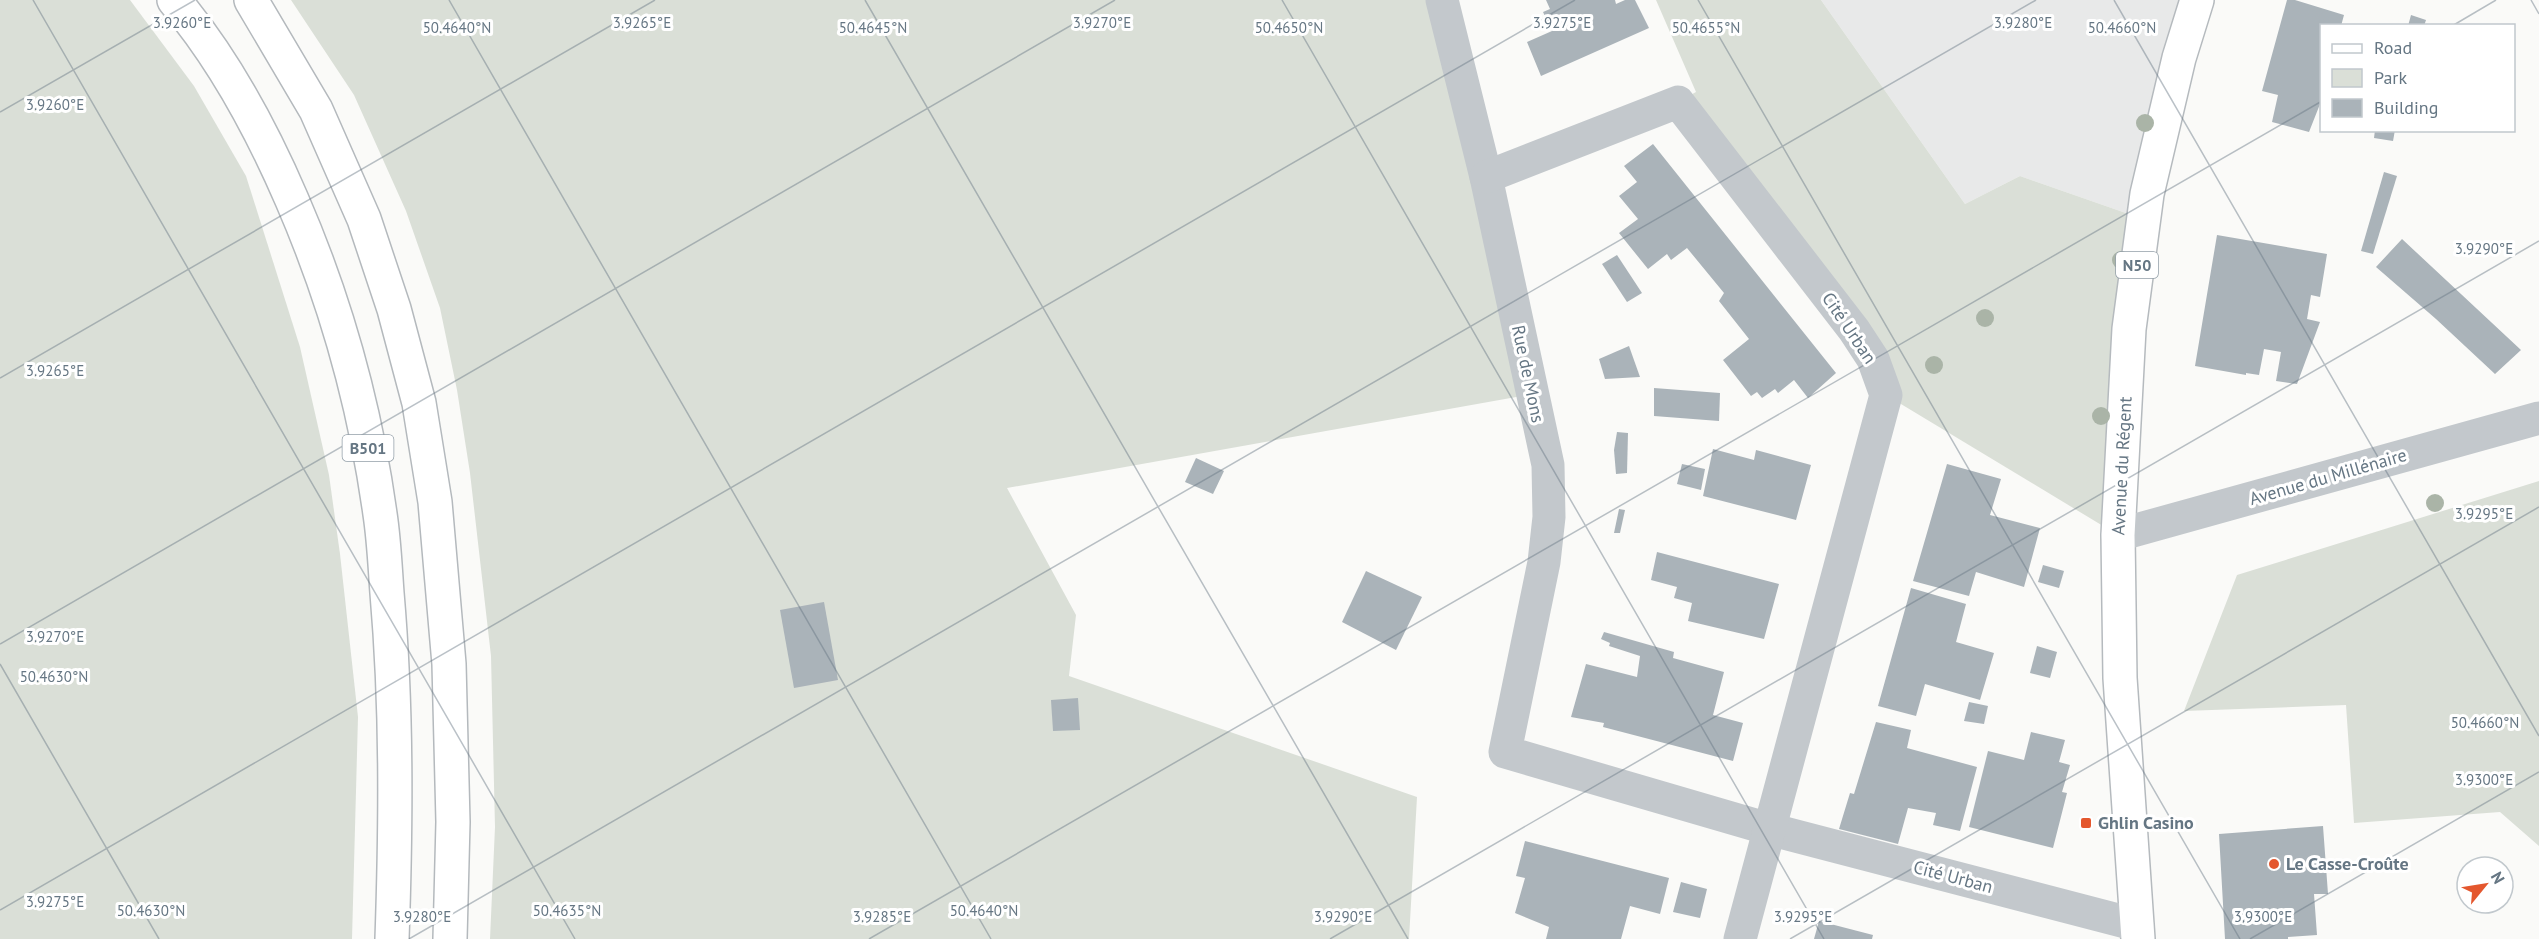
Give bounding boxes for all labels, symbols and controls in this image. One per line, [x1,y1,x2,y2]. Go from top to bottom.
text: 3.9260°E [153,13,211,32]
text: 3.9265°E [613,13,671,32]
text: 3.9270°E [1073,13,1131,32]
text: 3.9275°E [1533,13,1591,32]
text: 3.9280°E [1994,13,2052,32]
text: 50.4640°N [423,18,491,37]
text: 50.4645°N [839,18,907,37]
text: 50.4650°N [1255,18,1323,37]
text: 50.4655°N [1672,18,1740,37]
text: 50.4660°N [2088,18,2156,37]
legend [2320,24,2515,132]
text: Road [2374,36,2412,59]
text: Park [2374,66,2407,89]
text: 3.9260°E [26,95,84,114]
text: Building [2374,96,2438,119]
text: 3.9290°E [2455,239,2513,258]
road number: N50 [2116,252,2158,278]
street label: Cité Urban [1817,288,1882,368]
street label: Rue de Mons [1507,323,1550,425]
text: 3.9265°E [26,361,84,380]
street label: Avenue du Régent [2106,396,2137,536]
road number: B501 [342,435,394,461]
street label: Avenue du Millénaire [2246,443,2409,510]
text: 3.9295°E [2455,504,2513,523]
text: 3.9270°E [26,627,84,646]
text: 50.4630°N [20,667,88,686]
text: 50.4660°N [2451,713,2519,732]
text: 3.9300°E [2455,770,2513,789]
place label: Ghlin Casino [2098,811,2194,834]
marker: Ghlin Casino [2079,816,2093,830]
place label: Le Casse-Croûte [2286,852,2409,875]
street label: Cité Urban [1911,855,1995,898]
north arrow [2455,855,2515,915]
marker: Le Casse-Croûte [2267,857,2281,871]
text: N [2487,868,2509,887]
text: 3.9275°E [26,892,84,911]
text: 50.4630°N [117,901,185,920]
text: 50.4635°N [533,901,601,920]
text: 50.4640°N [950,901,1018,920]
text: 3.9280°E [393,907,451,926]
text: 3.9285°E [853,907,911,926]
text: 3.9290°E [1314,907,1372,926]
text: 3.9295°E [1774,907,1832,926]
text: 3.9300°E [2234,907,2292,926]

